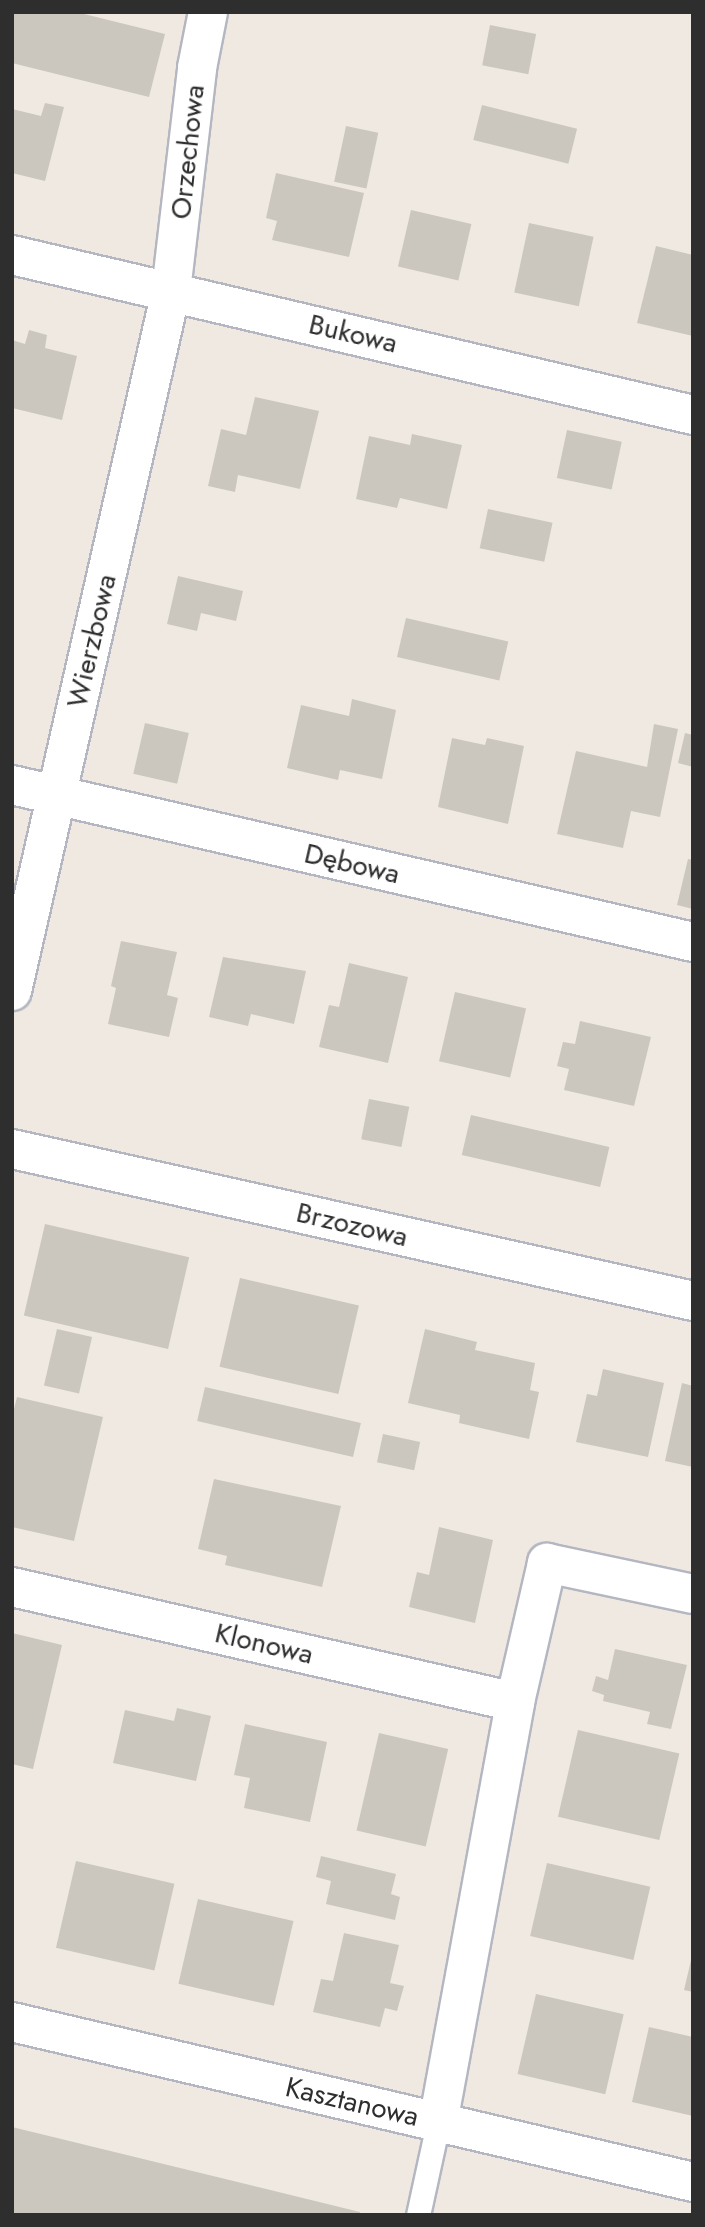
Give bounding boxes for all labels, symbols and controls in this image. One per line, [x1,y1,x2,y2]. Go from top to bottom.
street label: Orzechowa [164,83,212,221]
street label: Bukowa [306,308,400,360]
street label: Wierzbowa [60,571,124,711]
street label: Dębowa [301,837,403,891]
street label: Brzozowa [293,1196,411,1254]
street label: Klonowa [212,1616,316,1672]
street label: Kasztanowa [282,2070,422,2134]

